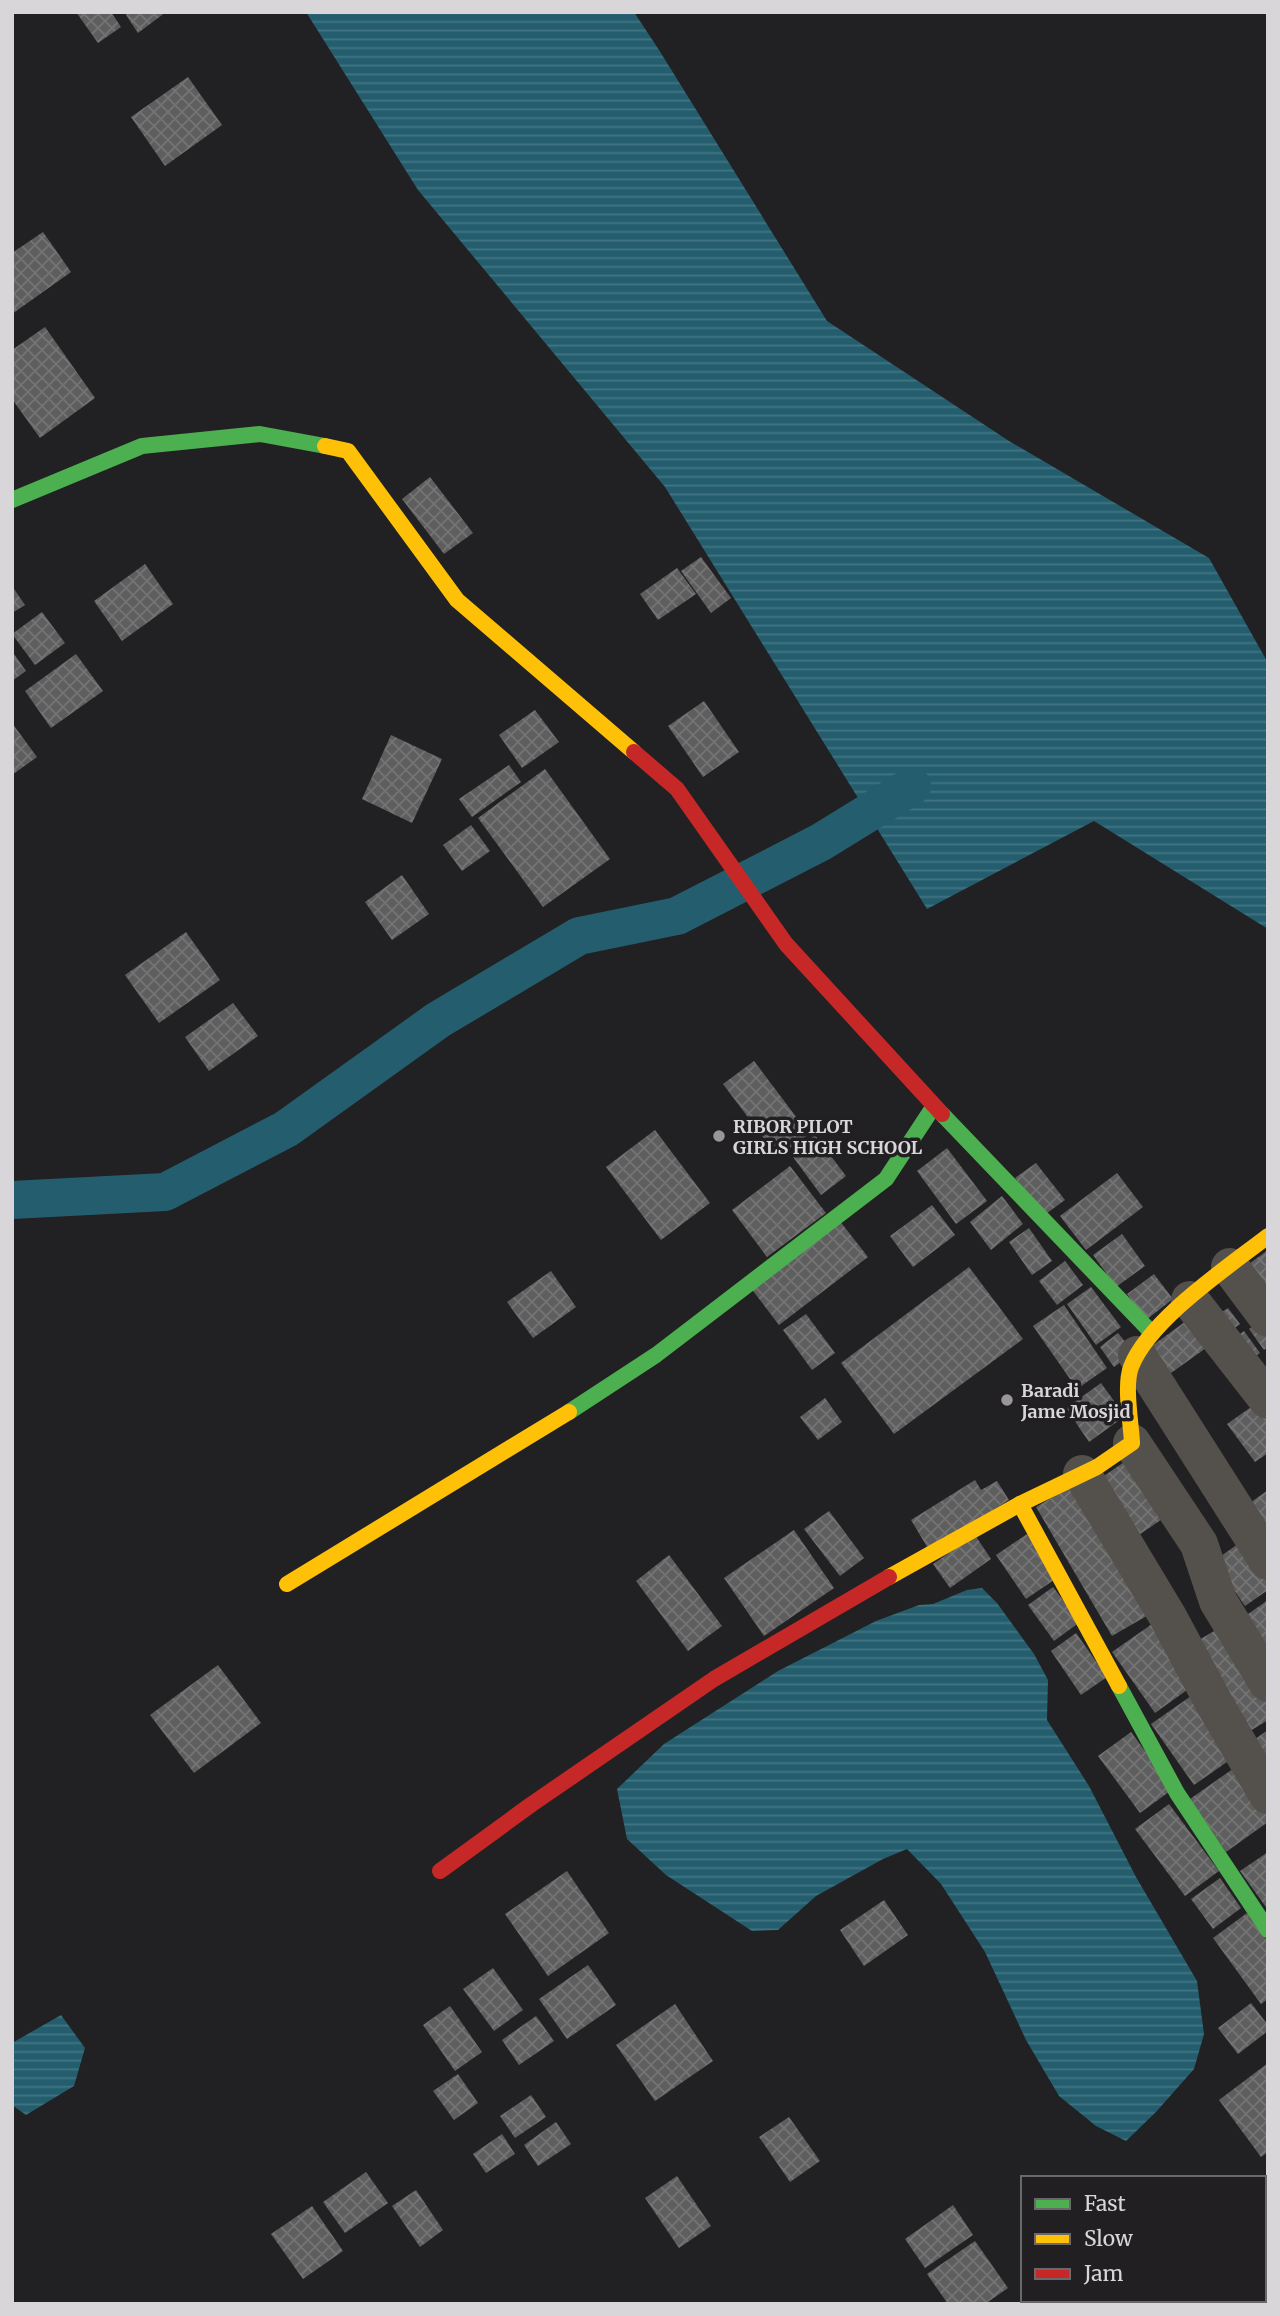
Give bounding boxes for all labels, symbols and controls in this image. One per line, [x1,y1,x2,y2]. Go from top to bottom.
place label: RIBOR PILOT GIRLS HIGH SCHOOL [733,1115,923,1159]
marker: RIBOR PILOT GIRLS HIGH SCHOOL [711,1128,727,1144]
place label: Baradi Jame Mosjid [1020,1379,1131,1423]
marker: Baradi Jame Mosjid [999,1392,1015,1408]
legend [1021,2176,1266,2302]
text: Fast [1084,2190,1126,2217]
text: Slow [1084,2225,1133,2252]
text: Jam [1083,2260,1123,2287]

